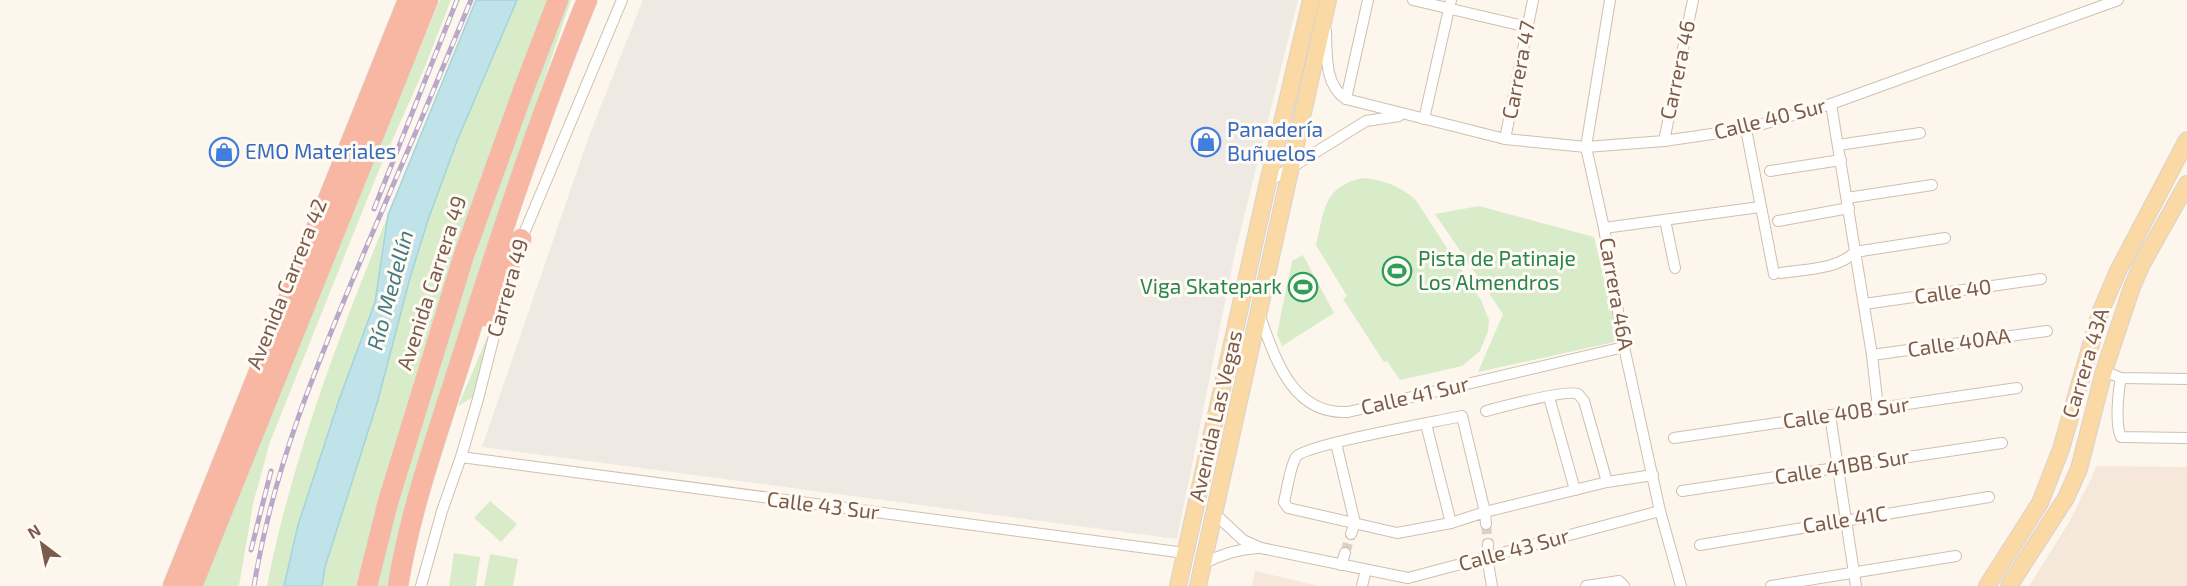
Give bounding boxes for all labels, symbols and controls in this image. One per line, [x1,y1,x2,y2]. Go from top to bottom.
street label: Carrera 47 [1496,18,1539,121]
street label: Carrera 46 [1654,18,1699,122]
street label: Calle 40 Sur [1711,91,1829,144]
place label: Panadería Buñuelos [1227,116,1323,165]
shop icon: Panadería Buñuelos [1190,126,1222,158]
shop icon: EMO Materiales [208,136,240,168]
place label: EMO Materiales [245,138,396,163]
street label: Avenida Carrera 49 [391,192,471,373]
street label: Avenida Carrera 42 [240,195,331,372]
water label: Río Medellín [361,227,417,352]
street label: Carrera 46A [1595,235,1640,352]
street label: Carrera 49 [481,236,532,340]
place label: Pista de Patinaje Los Almendros [1418,245,1576,294]
sports icon: Pista de Patinaje Los Almendros [1381,255,1413,287]
sports icon: Viga Skatepark [1287,271,1319,303]
place label: Viga Skatepark [1140,273,1282,298]
street label: Calle 40 [1913,273,1993,308]
street label: Carrera 43A [2056,305,2113,421]
street label: Calle 40AA [1906,322,2012,361]
street label: Avenida Las Vegas [1183,328,1246,504]
street label: Calle 41 Sur [1358,370,1472,419]
street label: Calle 40B Sur [1781,390,1911,433]
street label: Calle 41BB Sur [1773,442,1912,489]
street label: Calle 43 Sur [765,485,882,524]
street label: Calle 41C [1801,500,1889,538]
north arrow [12,514,72,574]
text: N [24,520,44,542]
street label: Calle 43 Sur [1456,522,1572,575]

